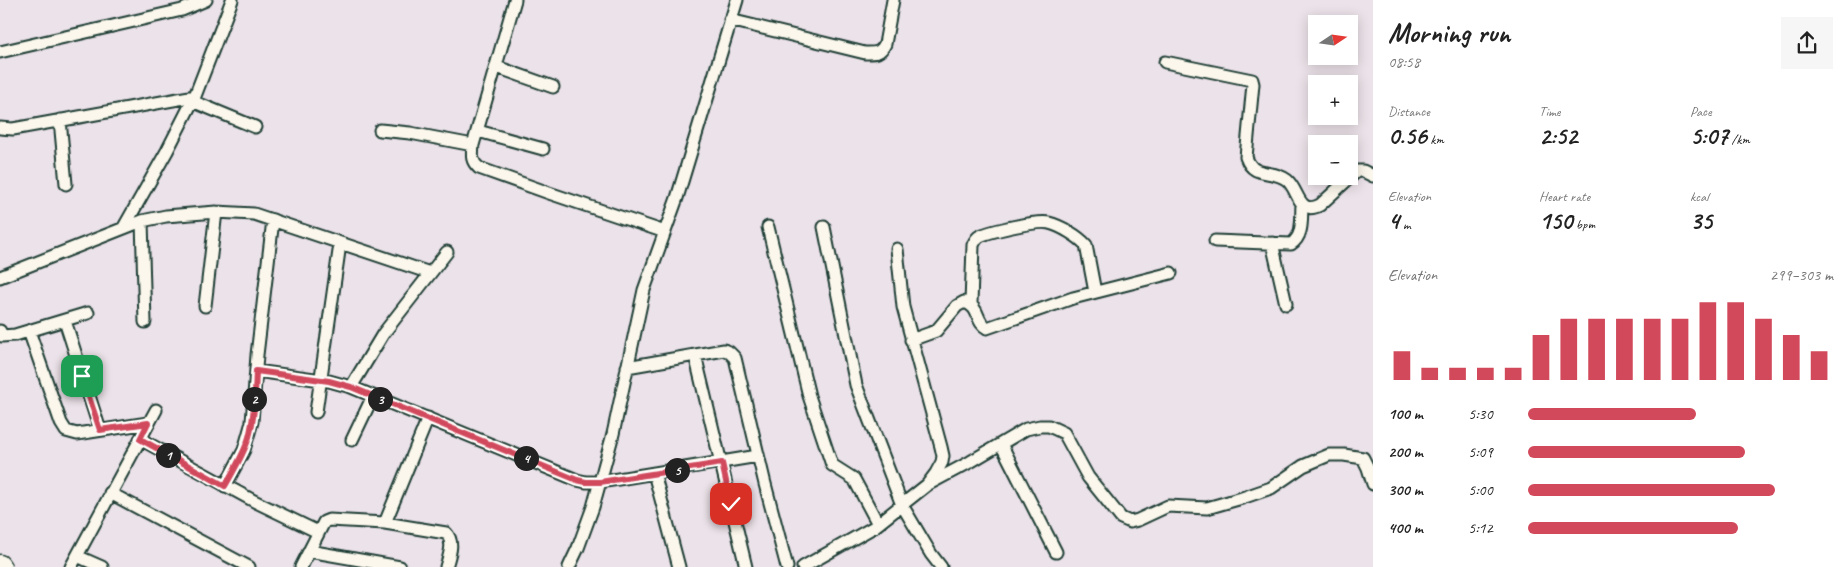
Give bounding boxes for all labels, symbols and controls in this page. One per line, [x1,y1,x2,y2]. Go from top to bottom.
north arrow [1308,15,1358,65]
map controls [1308,15,1358,185]
text: Morning run [1388,15,1510,50]
button: share [1781,17,1833,69]
text: 08:58 [1388,52,1420,72]
button: + [1308,75,1358,125]
text: Distance [1388,103,1430,120]
text: Time [1539,103,1560,120]
text: Pace [1690,103,1712,120]
text: 0.56 [1388,120,1427,152]
text: 2:52 [1539,120,1577,152]
text: 5:07 [1690,120,1728,152]
text: km [1427,131,1444,148]
text: /km [1728,131,1750,148]
button: − [1308,135,1358,185]
text: Elevation [1388,188,1431,205]
text: Heart rate [1539,188,1590,205]
text: kcal [1690,188,1709,205]
text: 4 [1388,205,1399,237]
text: 150 [1539,205,1572,237]
text: 35 [1690,205,1712,237]
text: m [1399,216,1411,233]
text: bpm [1572,216,1595,233]
text: Elevation [1388,265,1437,285]
text: 299–303 m [1770,265,1833,285]
pin [61,355,103,397]
icon: arrive [68,362,96,390]
pin: 2 [242,386,266,412]
pin: 3 [368,386,392,412]
text: 2 [251,391,258,408]
text: 3 [377,391,384,408]
text: 100 m [1388,404,1423,424]
text: 5:30 [1468,404,1493,424]
pin: 1 [156,442,180,468]
text: 200 m [1388,442,1423,462]
text: 5:09 [1468,442,1493,462]
pin: 4 [514,446,538,470]
text: 1 [165,447,172,464]
text: 4 [523,450,530,467]
pin: 5 [664,458,690,482]
text: 5 [674,462,681,479]
text: 300 m [1388,480,1423,500]
text: 5:00 [1468,480,1493,500]
pin [710,483,752,525]
icon: check [717,490,745,518]
text: 400 m [1388,518,1423,538]
text: 5:12 [1468,518,1493,538]

